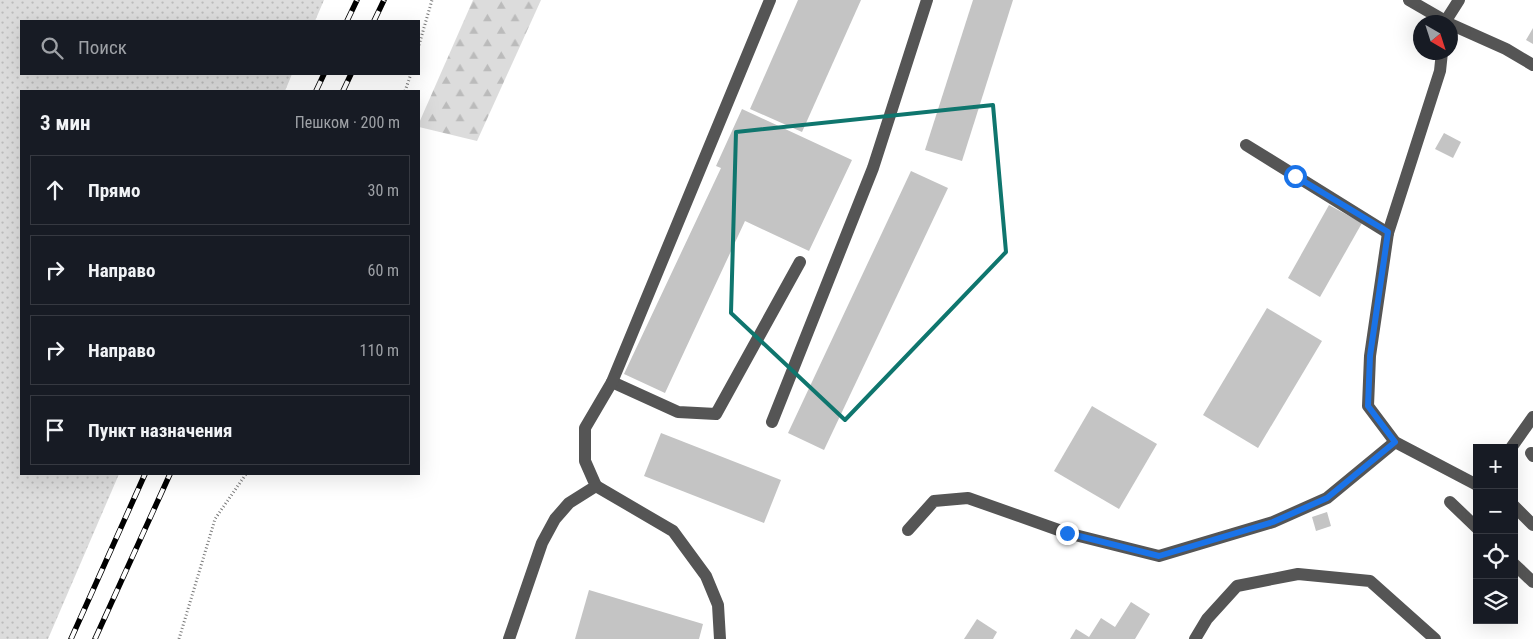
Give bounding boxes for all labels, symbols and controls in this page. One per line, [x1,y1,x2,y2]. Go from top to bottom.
north arrow [1413,15,1458,60]
search box [20,20,420,75]
icon: search [38,34,66,62]
text: Поиск [78,36,127,59]
text: 3 мин [40,111,90,135]
text: Пешком · 200 m [295,113,400,132]
route start [1284,165,1307,188]
icon: ahead [41,176,69,204]
text: Прямо [88,179,141,202]
text: 30 m [367,181,399,200]
icon: right [41,256,69,284]
text: Направо [88,259,155,282]
text: 60 m [367,261,399,280]
icon: right [41,336,69,364]
text: Направо [88,339,155,362]
text: 110 m [360,341,399,360]
icon: arrive [41,416,69,444]
text: Пункт назначения [88,419,232,442]
map controls [1473,444,1518,624]
button: + [1473,444,1518,489]
button: − [1473,489,1518,534]
route end [1056,522,1079,545]
button: locate [1473,534,1518,579]
button: layers [1473,579,1518,624]

